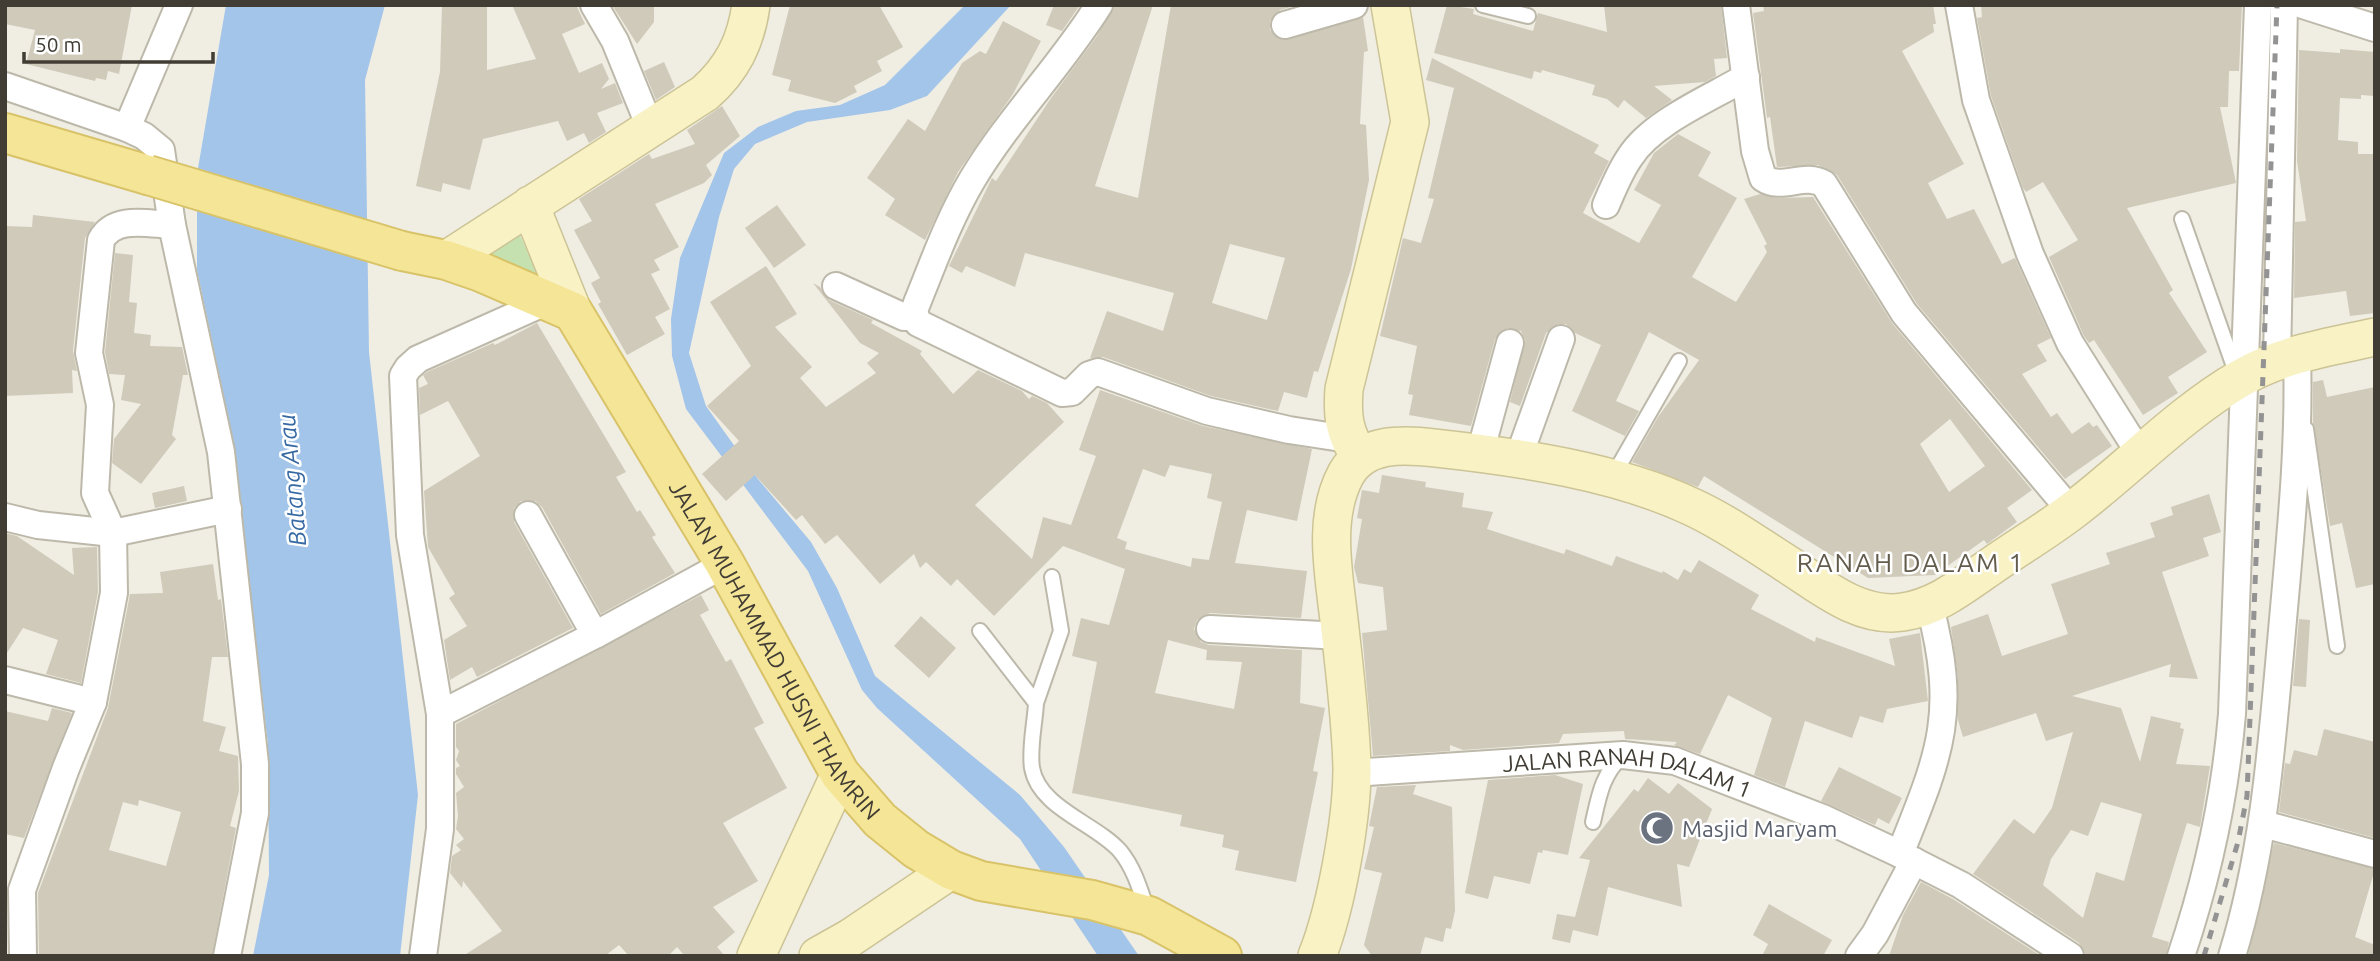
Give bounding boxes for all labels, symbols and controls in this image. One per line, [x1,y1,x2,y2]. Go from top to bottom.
scale bar [24,21,214,65]
text: 50 m [35,32,82,56]
water label: Batang Arau [273,413,311,547]
street label: JALAN MUHAMMAD HUSNI THAMRIN [665,476,886,824]
district label: RANAH DALAM 1 [1797,548,2025,577]
street label: JALAN RANAH DALAM 1 [1502,742,1755,802]
mosque icon: Masjid Maryam [1638,809,1676,847]
place label: Masjid Maryam [1682,816,1837,841]

